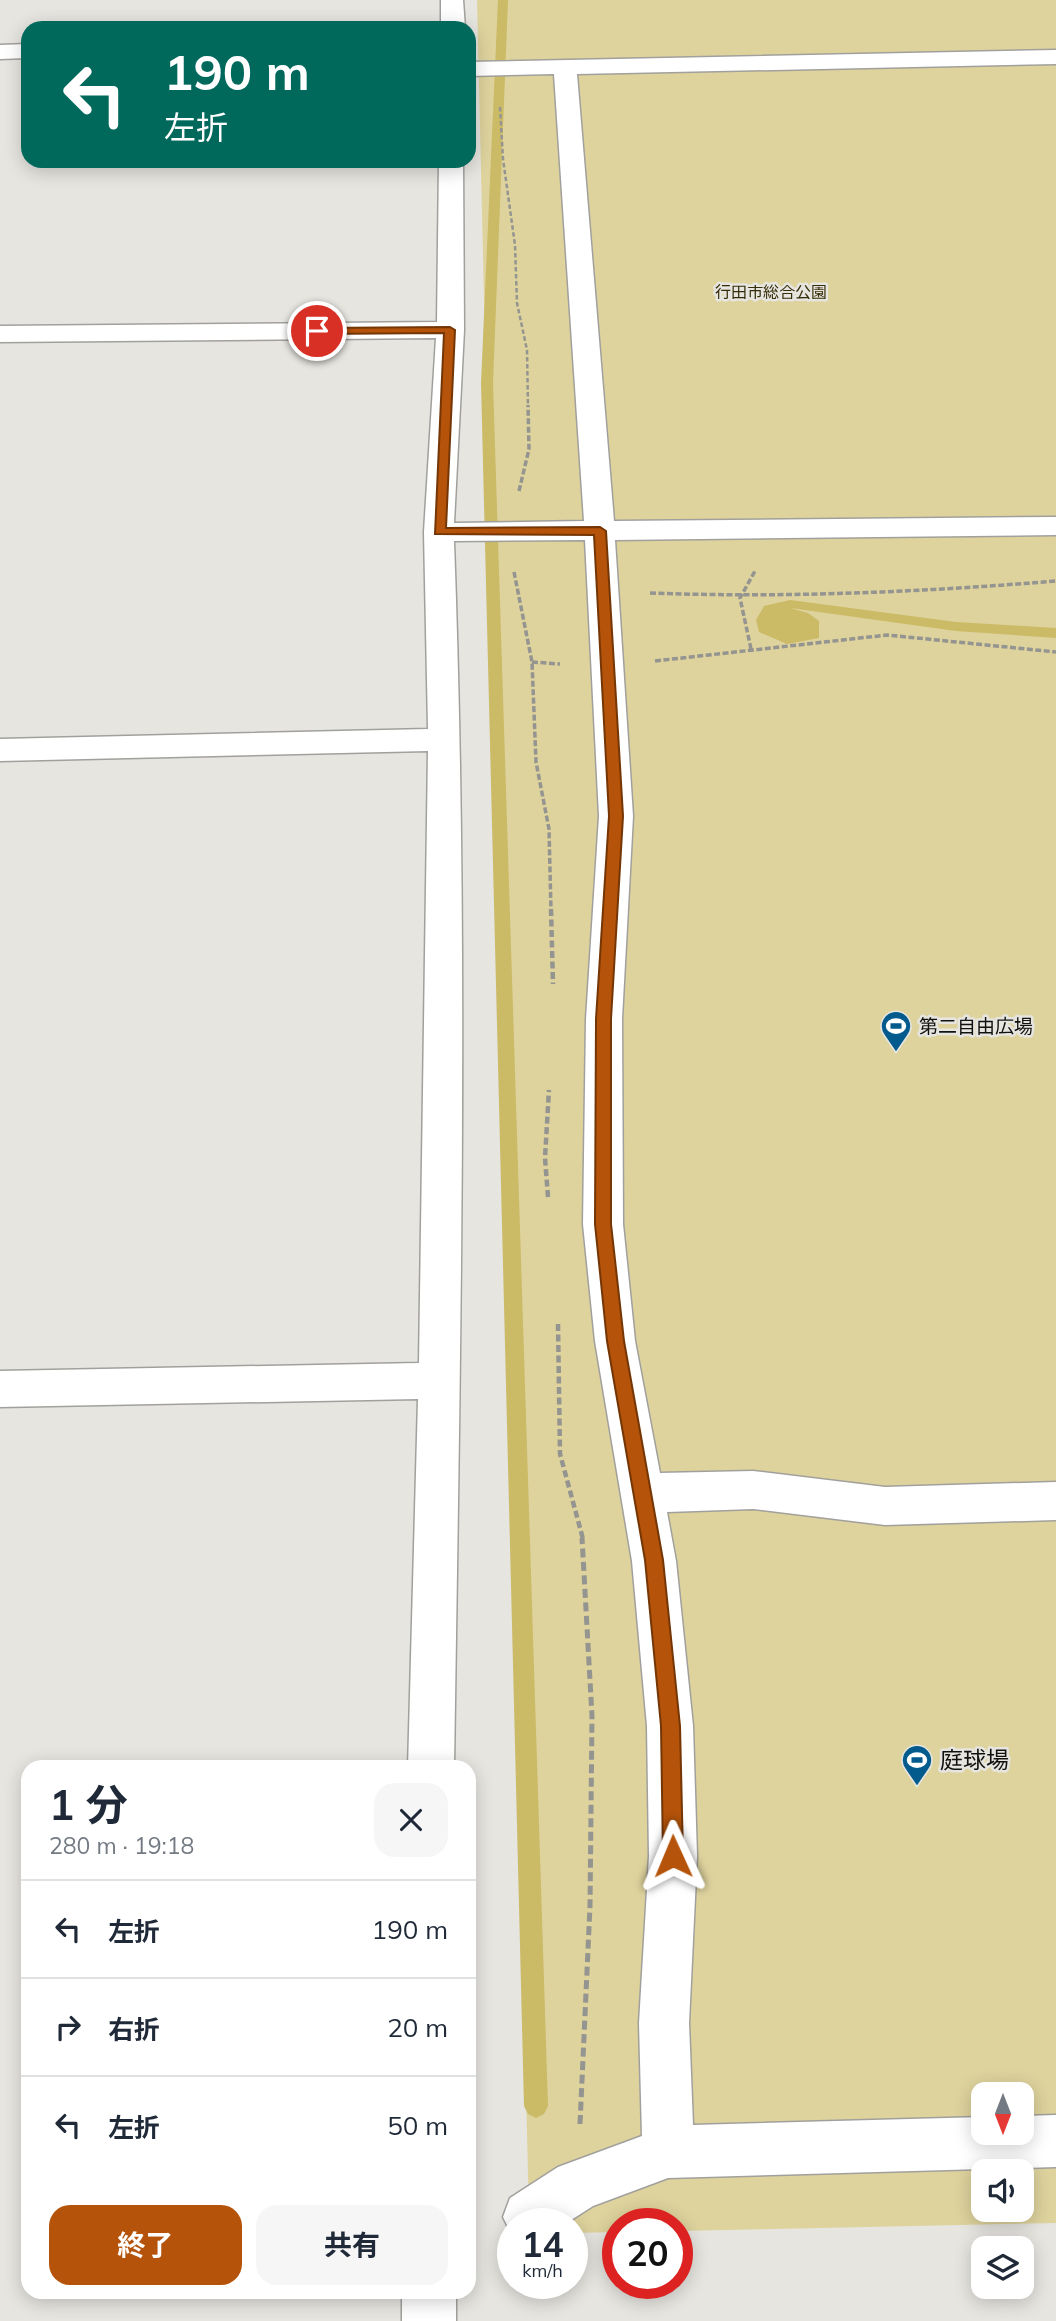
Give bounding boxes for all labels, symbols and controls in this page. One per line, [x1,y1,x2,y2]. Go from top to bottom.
text: 190 m [164,41,310,102]
icon: left [49,49,140,140]
text: 左折 [164,107,228,147]
park label: 行田市総合公園 [715,282,827,302]
pin [287,301,347,361]
icon: arrive [298,312,336,350]
sports icon: 第二自由広場 [879,1009,913,1053]
place label: 第二自由広場 [919,1014,1033,1038]
sports icon: 庭球場 [900,1743,934,1787]
place label: 庭球場 [940,1745,1009,1774]
text: 1 分 [49,1778,128,1831]
button: close [374,1783,448,1857]
position arrow [636,1819,710,1893]
text: 280 m · 19:18 [49,1831,194,1860]
icon: left [49,1910,87,1948]
text: 190 m [372,1913,448,1946]
text: 左折 [108,1915,160,1948]
icon: right [49,2008,87,2046]
text: 20 m [387,2011,448,2044]
text: 右折 [108,2013,160,2046]
north arrow [971,2082,1034,2146]
map controls [971,2082,1034,2299]
icon: left [49,2106,87,2144]
text: 50 m [387,2109,448,2142]
text: 左折 [108,2111,160,2144]
button: sound [971,2159,1034,2222]
button: 終了 [49,2205,242,2285]
button: 共有 [256,2205,448,2285]
speed limit sign: 20 [602,2208,693,2299]
text: 14 [521,2222,564,2266]
button: layers [971,2236,1034,2299]
text: km/h [522,2259,563,2282]

